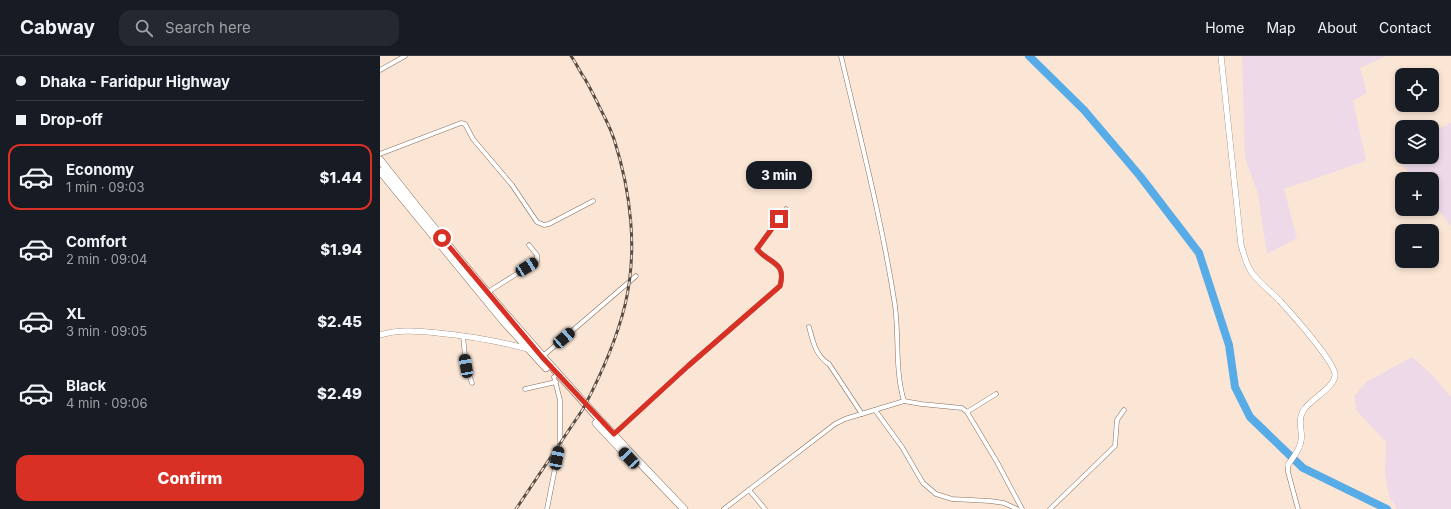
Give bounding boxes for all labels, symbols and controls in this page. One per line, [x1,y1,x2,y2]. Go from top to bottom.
search box [119,10,399,46]
text: Cabway [20,16,95,39]
icon: search [133,17,155,39]
text: Search here [165,18,251,37]
text: Home [1205,19,1244,36]
text: Map [1266,19,1296,36]
text: About [1318,19,1357,36]
text: Contact [1379,19,1431,36]
map controls [1395,68,1439,268]
button: locate [1395,68,1439,112]
text: Dhaka - Faridpur Highway [40,72,230,91]
text: Drop-off [40,110,103,129]
button: layers [1395,120,1439,164]
icon: car [18,159,54,195]
text: Economy [66,160,134,179]
callout: 3 min [746,161,812,189]
text: 3 min [761,167,797,183]
text: $1.44 [320,168,362,187]
button: + [1395,172,1439,216]
text: 1 min · 09:03 [66,179,144,195]
route end [770,210,788,228]
button: − [1395,224,1439,268]
route start [433,229,451,247]
icon: car [18,231,54,267]
text: Comfort [66,232,127,251]
text: $1.94 [320,240,362,259]
text: 2 min · 09:04 [66,251,147,267]
car [514,256,540,278]
icon: car [18,303,54,339]
text: XL [66,304,86,323]
text: $2.45 [317,312,362,331]
text: 3 min · 09:05 [66,323,147,339]
car [551,326,577,350]
car [458,353,474,379]
icon: car [18,375,54,411]
text: Black [66,376,106,395]
text: $2.49 [317,384,362,403]
text: 4 min · 09:06 [66,395,148,411]
car [549,445,565,471]
car [616,445,642,471]
button: Confirm [16,455,364,501]

